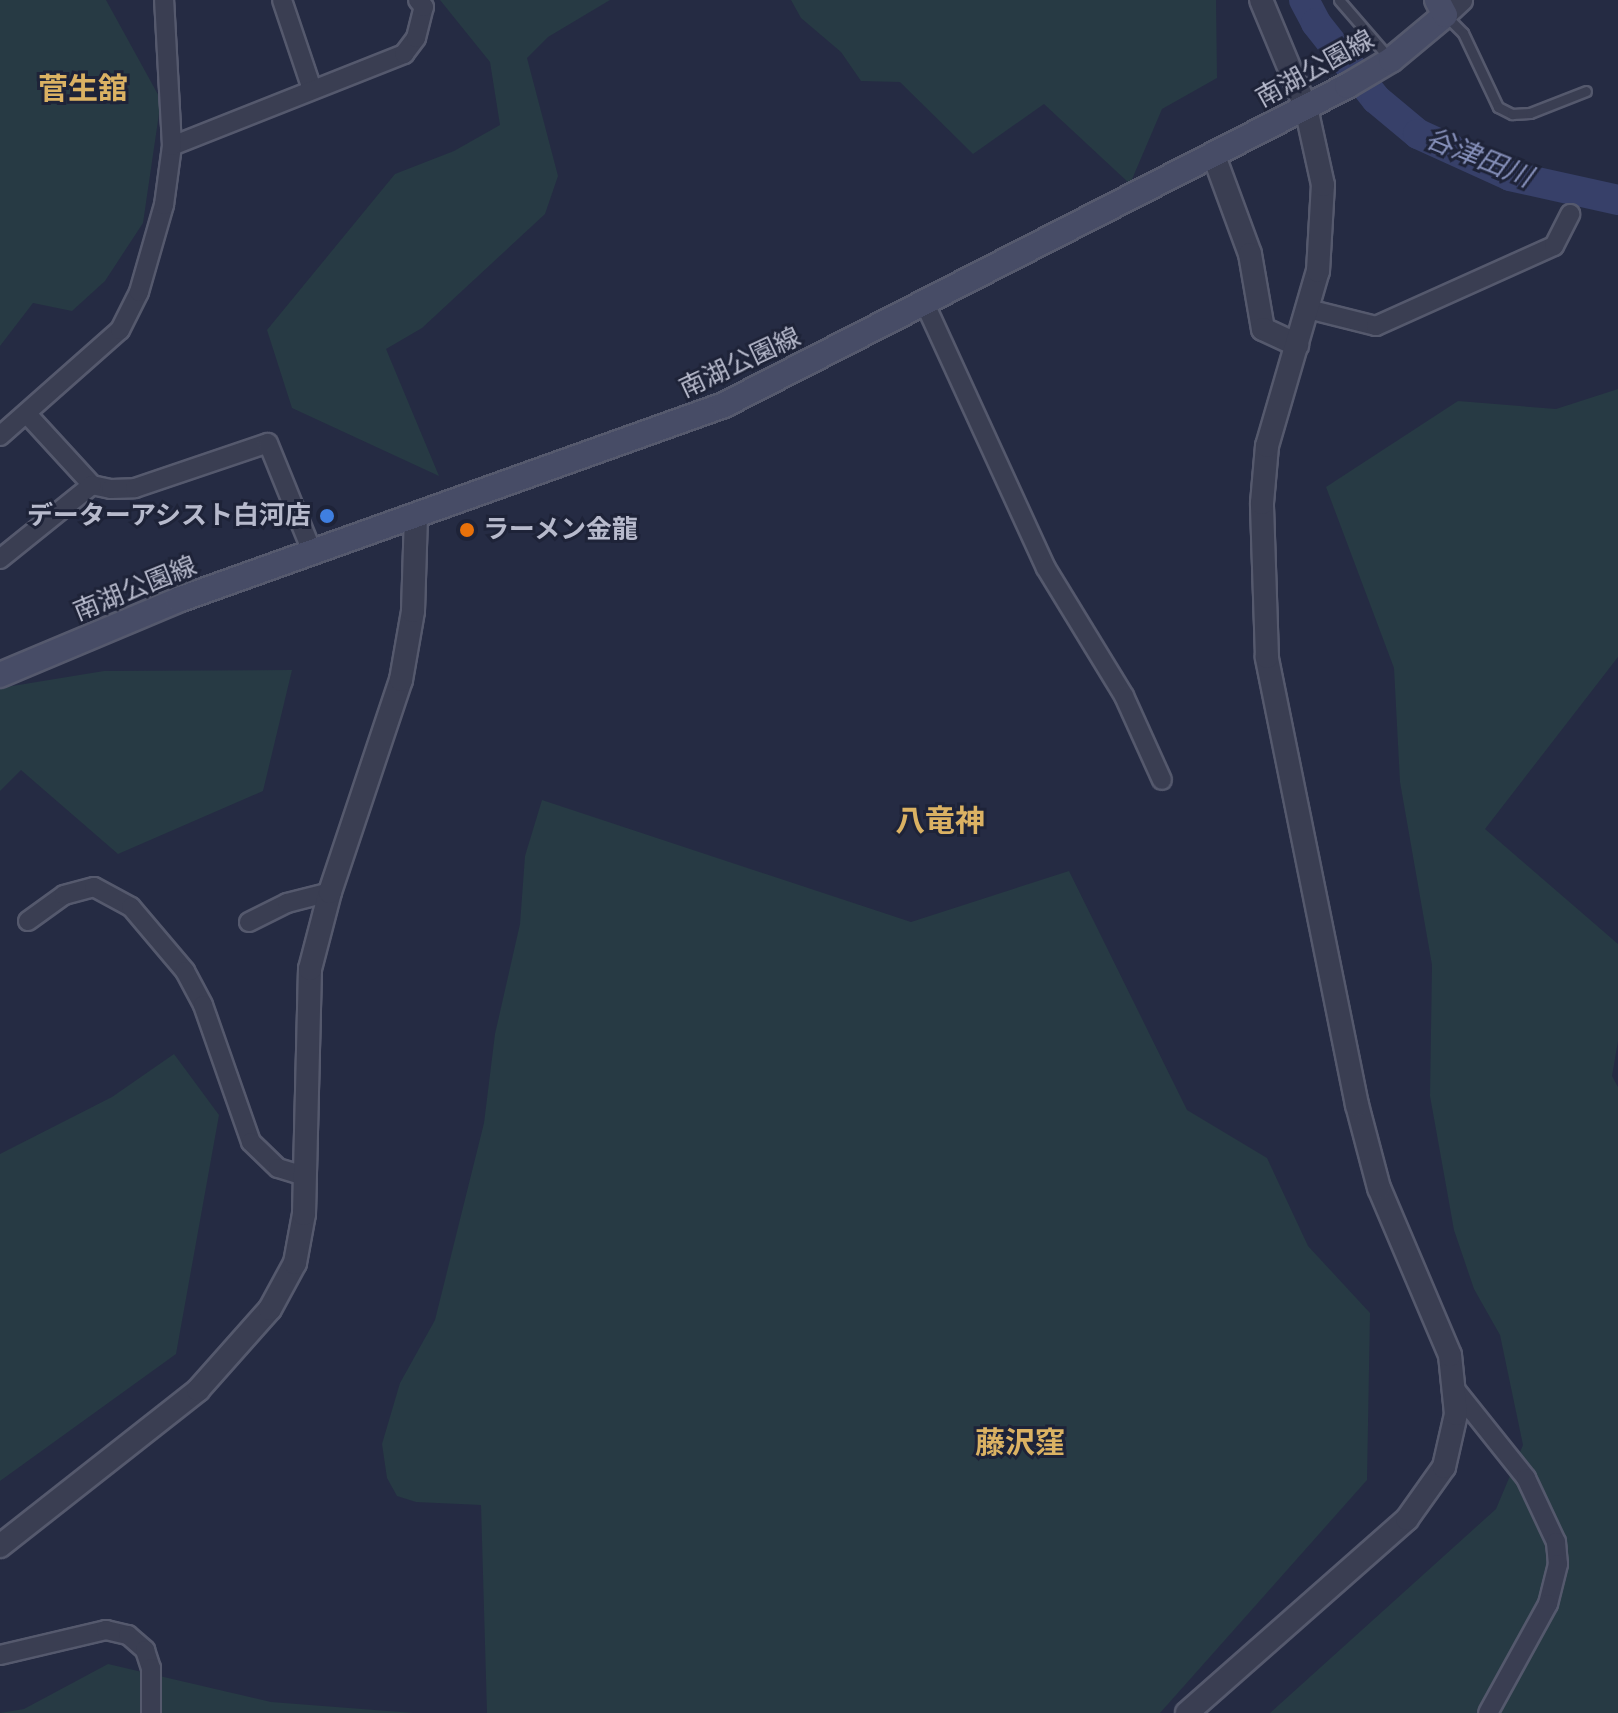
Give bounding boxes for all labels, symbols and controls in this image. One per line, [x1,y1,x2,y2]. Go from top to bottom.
street label: 南湖公園線 [1251,24,1379,114]
district label: 菅生舘 [38,71,128,107]
water label: 谷津田川 [1421,120,1537,194]
street label: 南湖公園線 [674,321,806,405]
place label: データーアシスト白河店 [25,500,311,532]
marker: データーアシスト白河店 [318,507,336,525]
place label: ラーメン金龍 [483,514,639,546]
marker: ラーメン金龍 [458,521,476,539]
street label: 南湖公園線 [69,550,201,628]
district label: 八竜神 [895,803,985,839]
district label: 藤沢窪 [975,1425,1065,1461]

